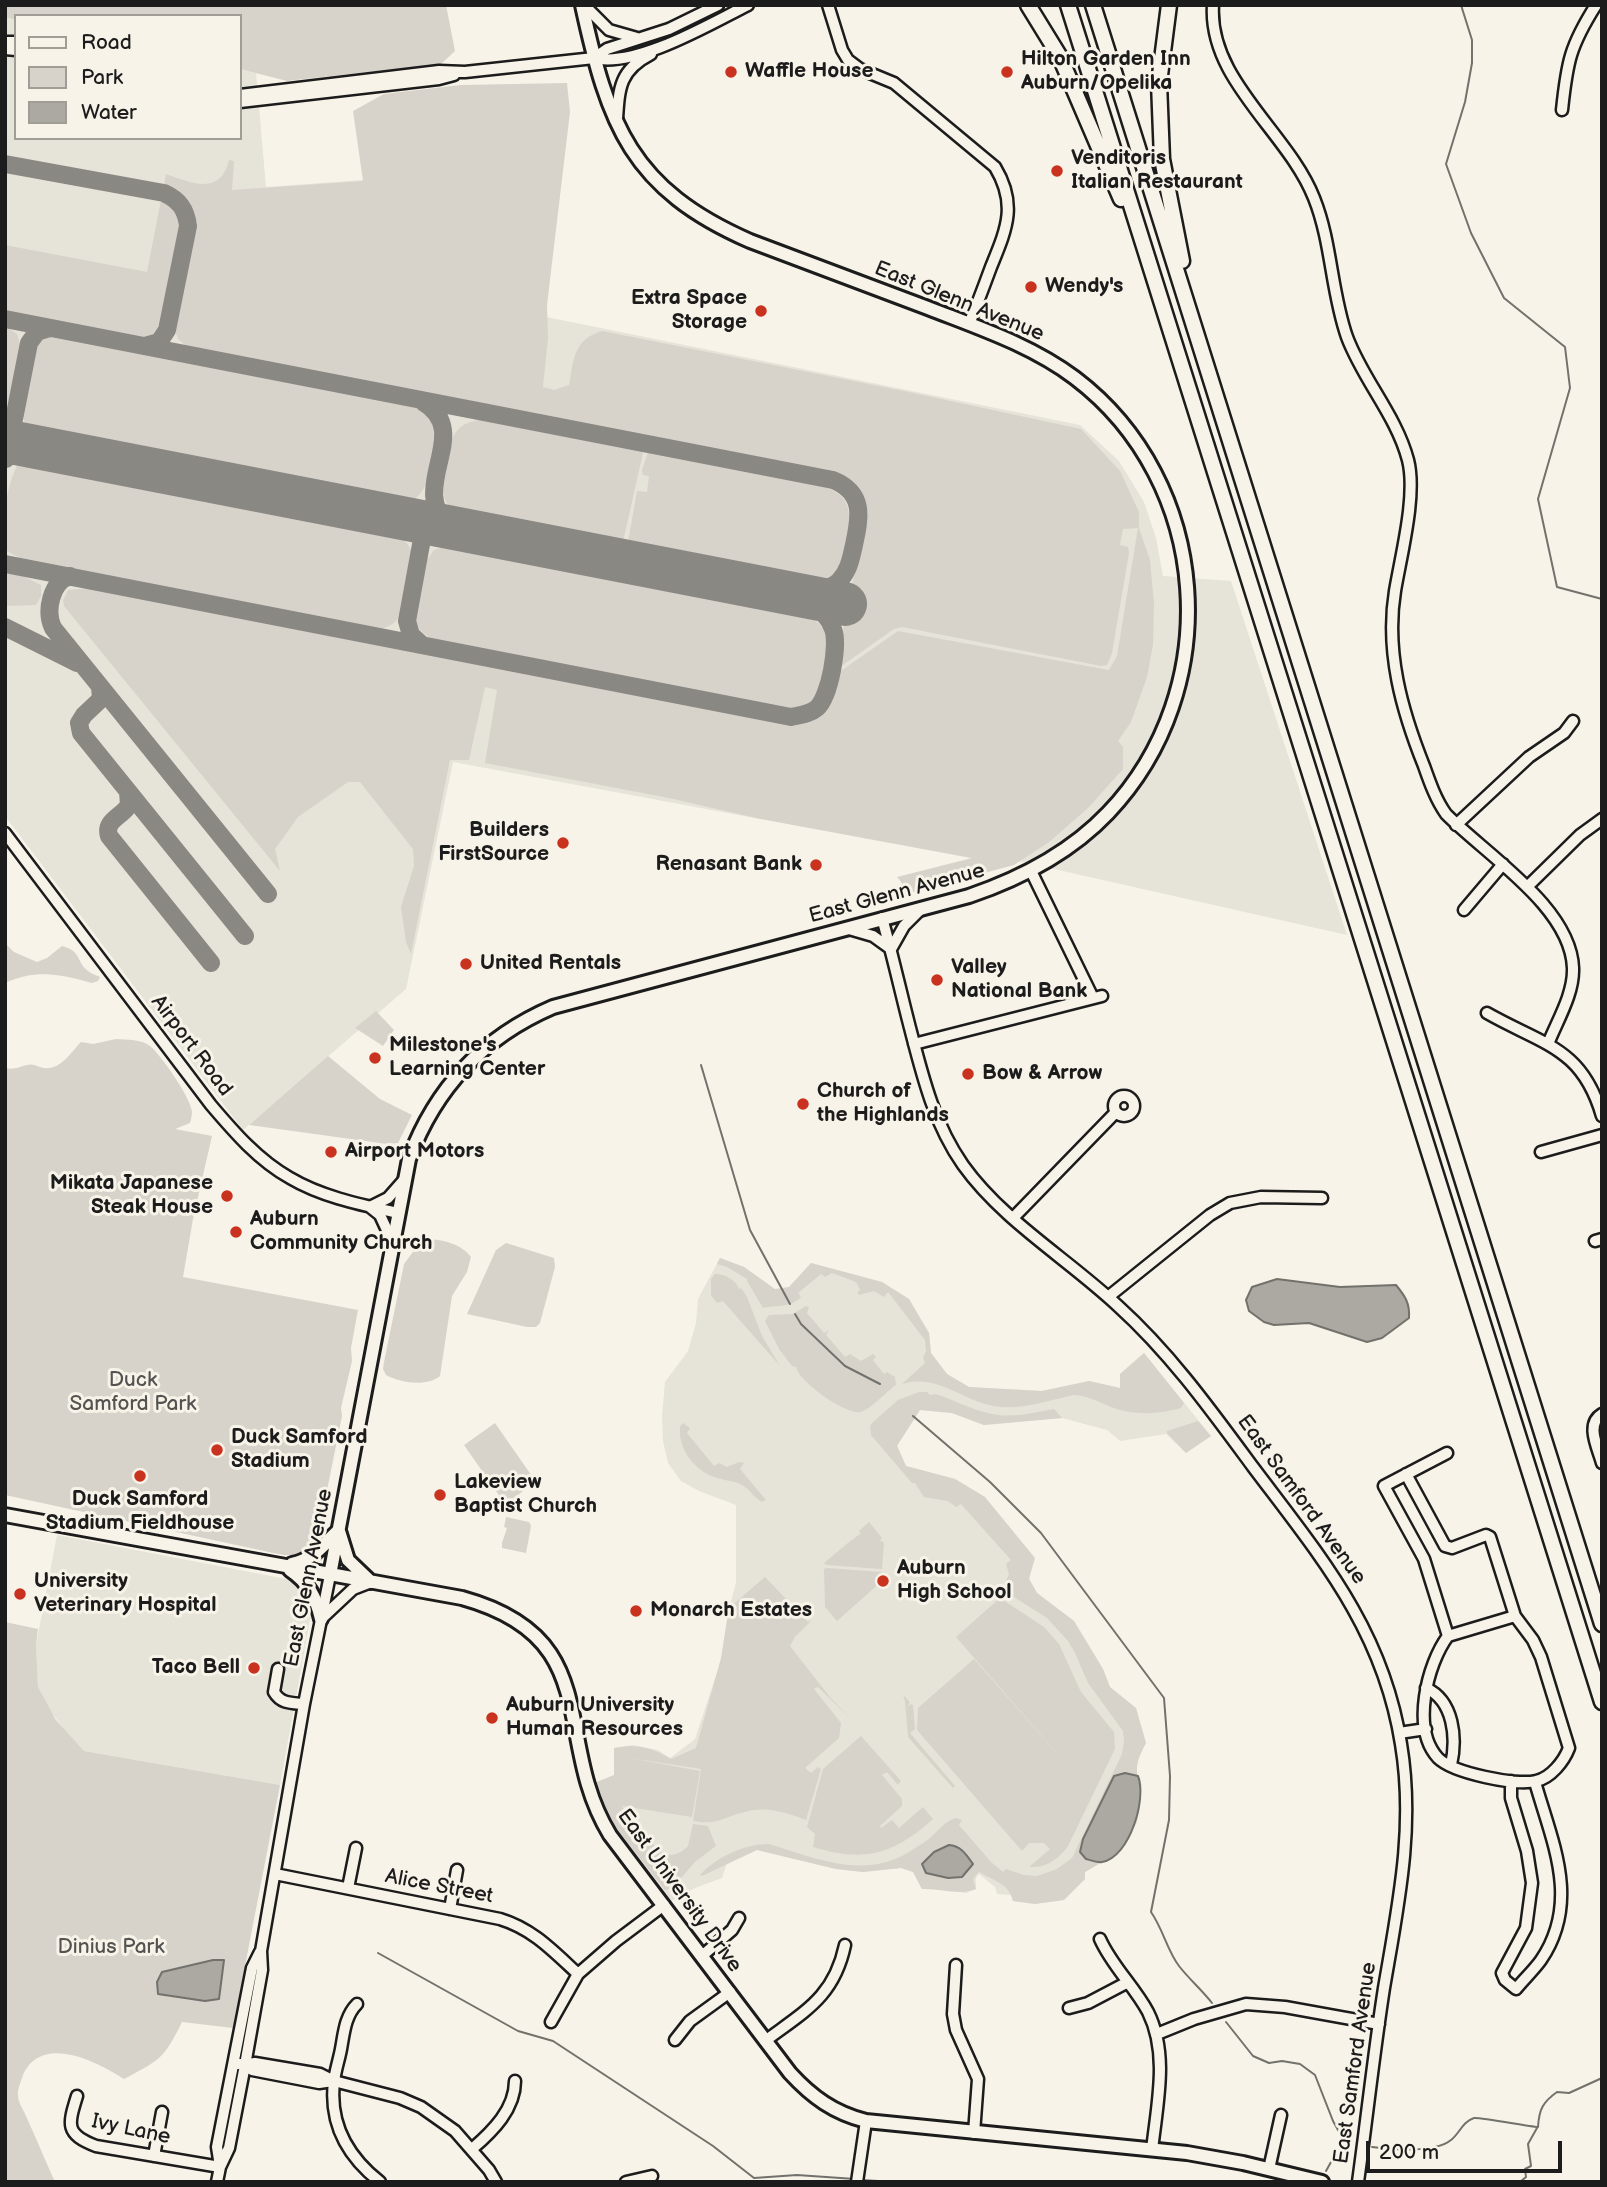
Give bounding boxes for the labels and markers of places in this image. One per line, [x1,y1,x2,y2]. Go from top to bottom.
place label: Hilton Garden Inn Auburn/Opelika [1021,47,1191,97]
place label: Waffle House [745,59,873,85]
marker: Waffle House [723,64,739,80]
marker: Hilton Garden Inn Auburn/Opelika [999,64,1015,80]
place label: Venditoris Italian Restaurant [1071,146,1243,196]
marker: Venditoris Italian Restaurant [1049,163,1065,179]
place label: Wendy's [1045,274,1123,300]
marker: Wendy's [1023,279,1039,295]
place label: Extra Space Storage [631,286,747,336]
marker: Extra Space Storage [753,303,769,319]
place label: Builders FirstSource [438,818,549,868]
marker: Builders FirstSource [555,835,571,851]
place label: Renasant Bank [655,852,802,878]
marker: Renasant Bank [808,857,824,873]
place label: United Rentals [480,951,621,977]
place label: Valley National Bank [951,955,1087,1005]
marker: United Rentals [458,956,474,972]
marker: Valley National Bank [929,972,945,988]
place label: Milestone's Learning Center [389,1033,545,1083]
marker: Milestone's Learning Center [367,1050,383,1066]
place label: Bow & Arrow [982,1061,1102,1087]
marker: Bow & Arrow [960,1066,976,1082]
place label: Church of the Highlands [817,1079,949,1129]
marker: Church of the Highlands [795,1096,811,1112]
place label: Airport Motors [345,1139,484,1165]
marker: Airport Motors [323,1144,339,1160]
place label: Mikata Japanese Steak House [50,1171,213,1221]
marker: Mikata Japanese Steak House [219,1188,235,1204]
place label: Auburn Community Church [250,1207,432,1257]
marker: Auburn Community Church [228,1224,244,1240]
place label: Duck Samford Stadium [231,1425,367,1475]
marker: Duck Samford Stadium [209,1442,225,1458]
marker: Duck Samford Stadium Fieldhouse [132,1468,148,1484]
place label: Lakeview Baptist Church [454,1470,597,1520]
place label: Duck Samford Stadium Fieldhouse [46,1487,234,1537]
marker: Lakeview Baptist Church [432,1487,448,1503]
place label: Auburn High School [897,1556,1012,1606]
place label: University Veterinary Hospital [34,1569,217,1619]
marker: Auburn High School [875,1573,891,1589]
marker: University Veterinary Hospital [12,1586,28,1602]
place label: Monarch Estates [650,1598,812,1624]
marker: Monarch Estates [628,1603,644,1619]
place label: Taco Bell [152,1655,240,1681]
marker: Taco Bell [246,1660,262,1676]
place label: Auburn University Human Resources [506,1693,683,1743]
marker: Auburn University Human Resources [484,1710,500,1726]

